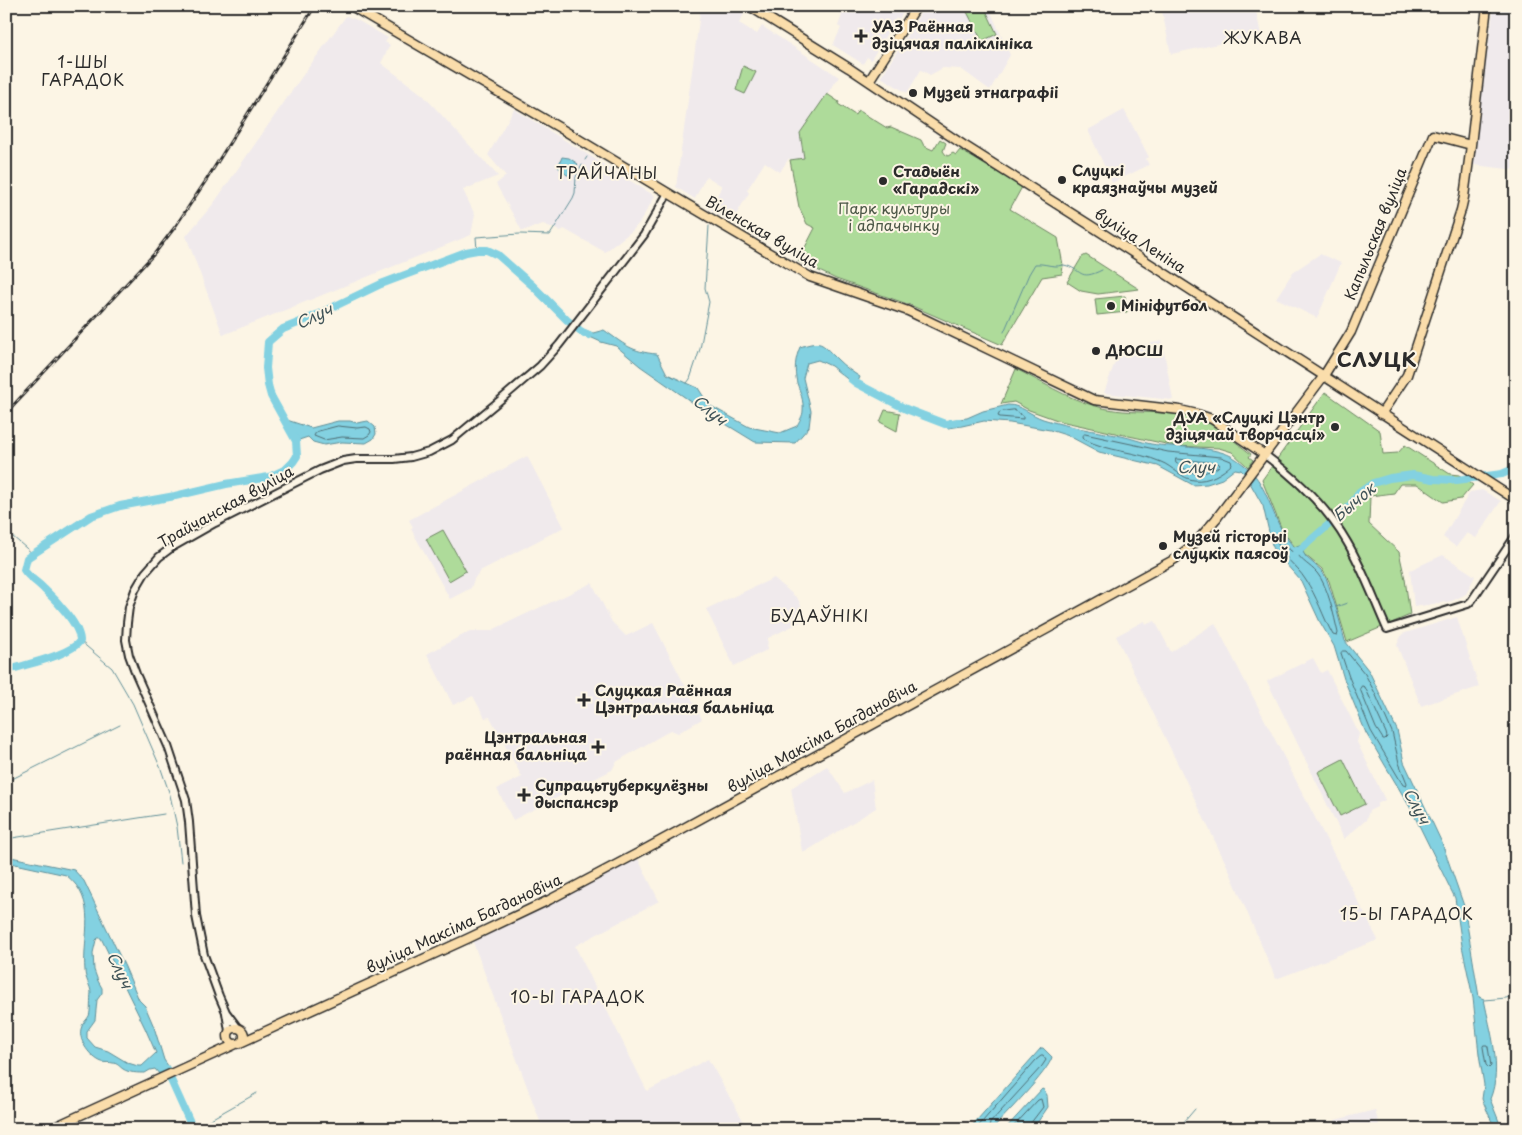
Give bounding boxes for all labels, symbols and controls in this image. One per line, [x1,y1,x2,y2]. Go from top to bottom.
place label: УАЗ Раённая дзіцячая паліклініка [872,14,1033,54]
district label: ЖУКАВА [1222,25,1303,49]
marker: УАЗ Раённая дзіцячая паліклініка [854,29,868,43]
district label: 1-ШЫ ГАРАДОК [41,49,125,91]
place label: Музей этнаграфіі [923,80,1058,103]
marker: Музей этнаграфіі [907,87,919,99]
place label: Слуцкі краязнаўчы музей [1072,158,1218,198]
place label: Стадыён «Гарадскі» [893,159,979,199]
district label: ТРАЙЧАНЫ [556,160,658,184]
street label: Капыльская вуліца [1338,163,1412,303]
marker: Слуцкі краязнаўчы музей [1056,174,1068,186]
marker: Стадыён «Гарадскі» [877,175,889,187]
street label: Віленская вуліца [702,189,824,273]
park label: Парк культуры і адпачынку [838,196,950,236]
street label: вуліца Леніна [1090,201,1192,278]
place label: Мініфутбол [1121,293,1208,316]
water label: Случ [291,296,337,334]
marker: Мініфутбол [1105,300,1117,312]
place label: ДЮСШ [1105,338,1163,361]
district label: СЛУЦК [1337,344,1417,374]
marker: ДЮСШ [1090,345,1102,357]
water label: Случ [688,388,734,431]
place label: ДУА «Слуцкі Цэнтр дзіцячай творчасці» [1166,405,1325,445]
marker: ДУА «Слуцкі Цэнтр дзіцячай творчасці» [1329,421,1341,433]
water label: Случ [1177,454,1216,478]
street label: Трайчанская вуліца [153,458,298,553]
water label: Бычок [1327,475,1381,526]
place label: Музей гісторыі слуцкіх паясоў [1173,524,1289,564]
marker: Музей гісторыі слуцкіх паясоў [1157,540,1169,552]
district label: БУДАЎНІКІ [771,603,869,627]
street label: вуліца Максіма Багдановіча [722,673,921,798]
place label: Слуцкая Раённая Цэнтральная бальніца [595,678,775,718]
marker: Слуцкая Раённая Цэнтральная бальніца [577,693,591,707]
place label: Цэнтральная раённая бальніца [445,725,588,765]
marker: Цэнтральная раённая бальніца [591,740,605,754]
place label: Супрацьтуберкулёзны дыспансэр [535,773,708,813]
water label: Случ [1398,783,1438,829]
marker: Супрацьтуберкулёзны дыспансэр [517,788,531,802]
street label: вуліца Максіма Багдановіча [362,867,566,978]
district label: 15-Ы ГАРАДОК [1340,901,1474,925]
water label: Случ [102,947,140,993]
district label: 10-Ы ГАРАДОК [510,984,646,1008]

